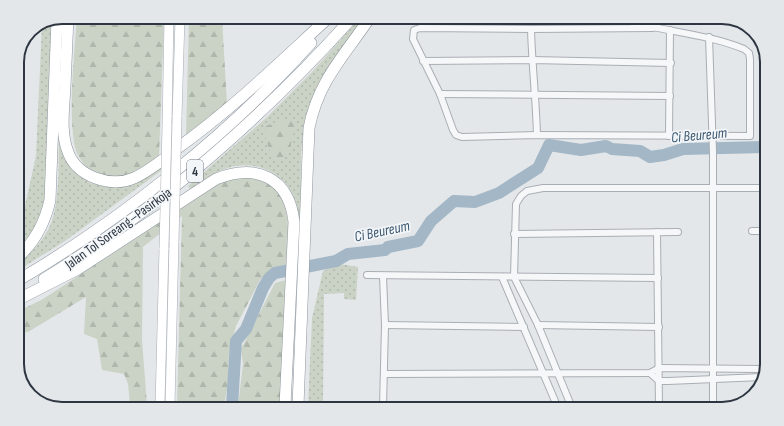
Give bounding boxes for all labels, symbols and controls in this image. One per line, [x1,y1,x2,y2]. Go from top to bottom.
water label: Ci Beureum [670,124,728,147]
road number: 4 [187,160,203,182]
street label: Jalan Tol Soreang–Pasirkoja [61,184,175,273]
water label: Ci Beureum [353,216,412,247]

